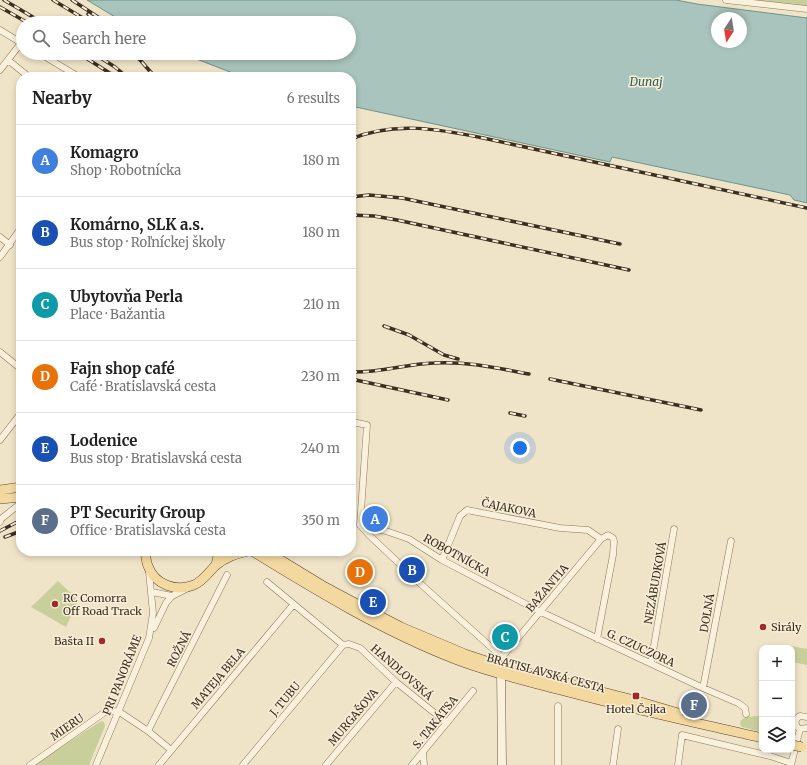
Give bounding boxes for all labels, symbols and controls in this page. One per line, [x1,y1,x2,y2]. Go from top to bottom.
north arrow [711,12,747,48]
search box [16,16,356,60]
icon: search [30,27,52,49]
text: Search here [62,29,146,48]
water label: Dunaj [628,74,663,89]
text: Nearby [32,87,92,109]
text: 6 results [287,90,340,107]
text: Komagro [70,143,138,162]
text: A [40,152,50,169]
text: 180 m [302,152,340,169]
text: Shop · Robotnícka [70,162,181,179]
text: Komárno, SLK a.s. [70,215,204,234]
text: B [40,224,50,241]
text: 180 m [302,224,340,241]
text: Bus stop · Roľníckej školy [70,234,225,251]
text: Ubytovňa Perla [70,287,183,306]
text: C [41,296,49,313]
text: 210 m [303,296,340,313]
text: Place · Bažantia [70,306,165,323]
text: Fajn shop café [70,359,175,378]
text: D [40,368,50,385]
text: 230 m [301,368,340,385]
text: Café · Bratislavská cesta [70,378,216,395]
text: Lodenice [70,431,137,450]
your location [510,438,530,458]
text: E [41,440,49,457]
text: 240 m [300,440,340,457]
text: Bus stop · Bratislavská cesta [70,450,242,467]
street label: ČAJAKOVA [480,495,538,521]
text: PT Security Group [70,503,205,522]
pin: A [362,504,388,534]
text: F [41,512,49,529]
text: 350 m [302,512,340,529]
text: Office · Bratislavská cesta [70,522,226,539]
street label: ROBOTNÍCKA [421,531,493,579]
street label: NEZÁBUDKOVÁ [641,540,669,625]
pin: B [399,555,425,585]
pin: D [347,557,373,587]
street label: BAŽANTIA [523,561,571,615]
pin: E [360,587,386,617]
place label: RC Comorra Off Road Track [63,591,142,618]
street label: DOLNÁ [697,592,717,634]
marker: RC Comorra Off Road Track [50,599,60,609]
place label: Sirály [771,620,802,634]
pin: C [492,622,518,652]
marker: Sirály [758,622,768,632]
street label: G. CZUCZORA [605,626,677,670]
street label: ROŽNÁ [164,628,194,669]
street label: PRI PANORÁME [99,633,145,717]
place label: Bašta II [54,634,94,648]
marker: Bašta II [97,636,107,646]
street label: HANDLOVSKÁ [368,641,436,703]
street label: MATEJA BELA [188,644,248,712]
map controls [759,645,795,753]
button: + [759,645,795,681]
street label: BRATISLAVSKÁ CESTA [485,650,607,696]
street label: J. TUBU [266,679,303,720]
button: − [759,681,795,717]
street label: MURGAŠOVA [325,685,381,748]
pin: F [681,690,707,720]
marker: Hotel Čajka [631,691,641,701]
street label: S. TAKÁTSA [409,693,461,751]
place label: Hotel Čajka [606,702,666,716]
street label: MIERU [48,711,86,743]
button: layers [759,717,795,753]

